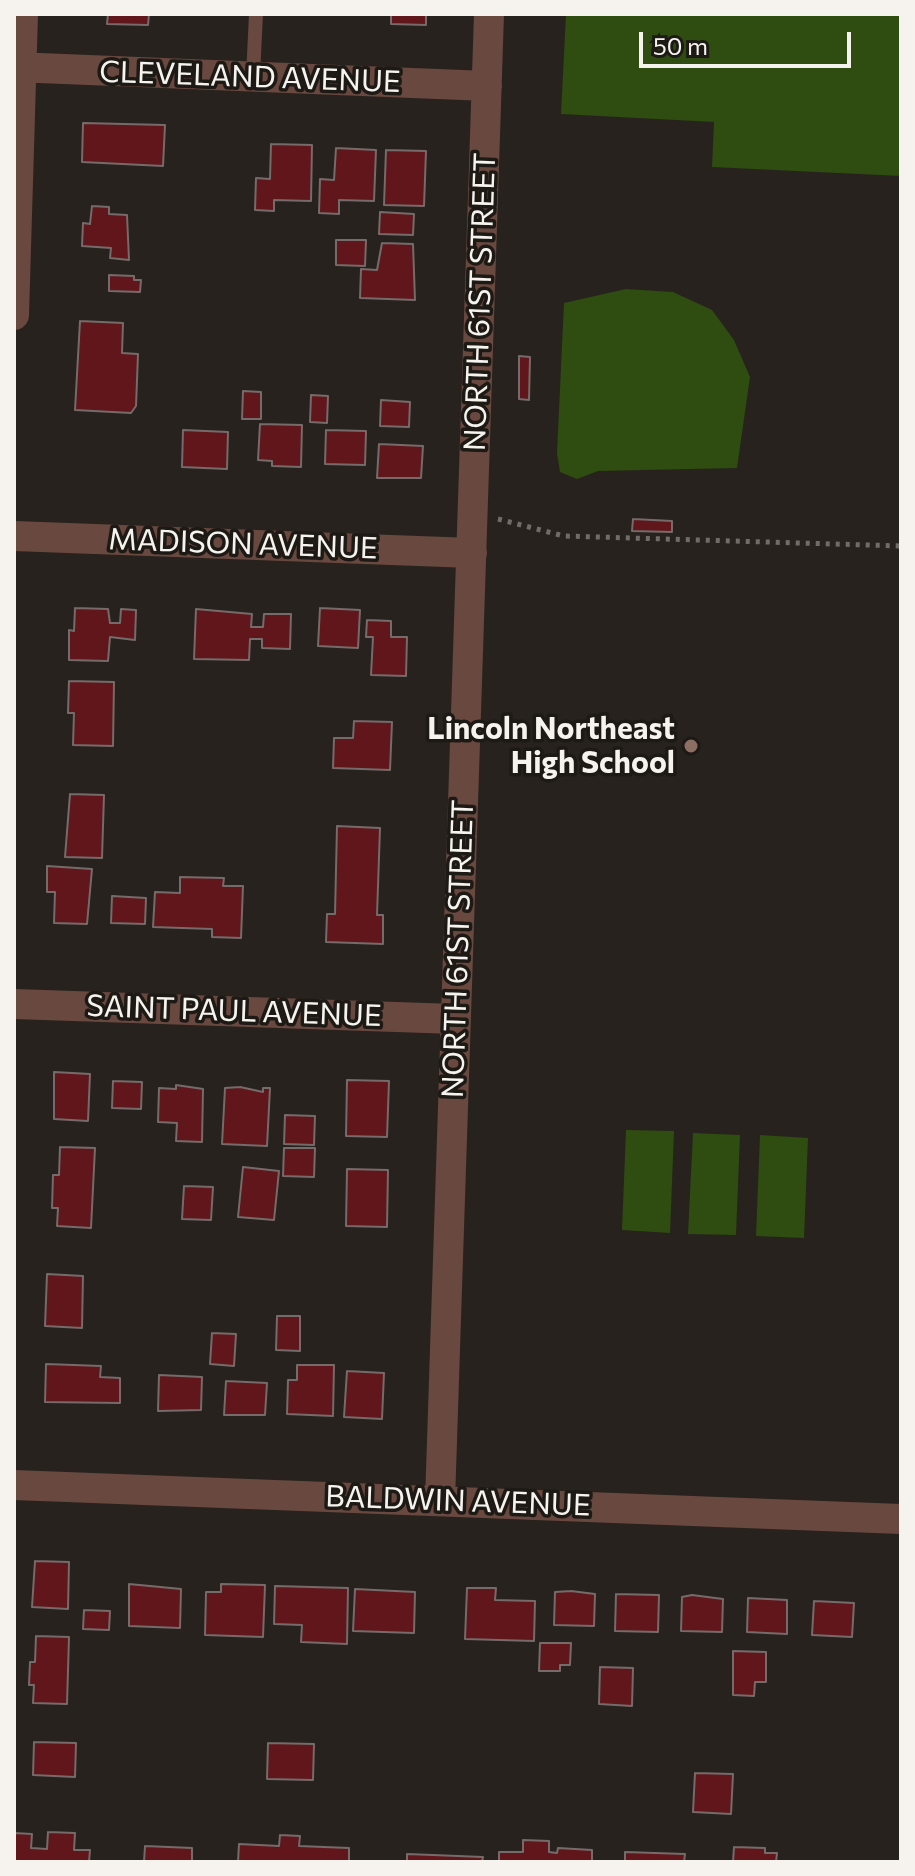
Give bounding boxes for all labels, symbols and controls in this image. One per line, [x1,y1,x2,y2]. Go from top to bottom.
scale bar [643,16,855,66]
text: 50 m [653,31,708,60]
street label: CLEVELAND AVENUE [99,54,401,100]
street label: NORTH 61ST STREET [457,152,503,452]
street label: MADISON AVENUE [108,521,378,567]
place label: Lincoln Northeast High School [427,711,675,782]
marker: Lincoln Northeast High School [682,737,700,755]
street label: NORTH 61ST STREET [435,799,481,1099]
street label: SAINT PAUL AVENUE [86,988,382,1034]
street label: BALDWIN AVENUE [325,1478,591,1524]

